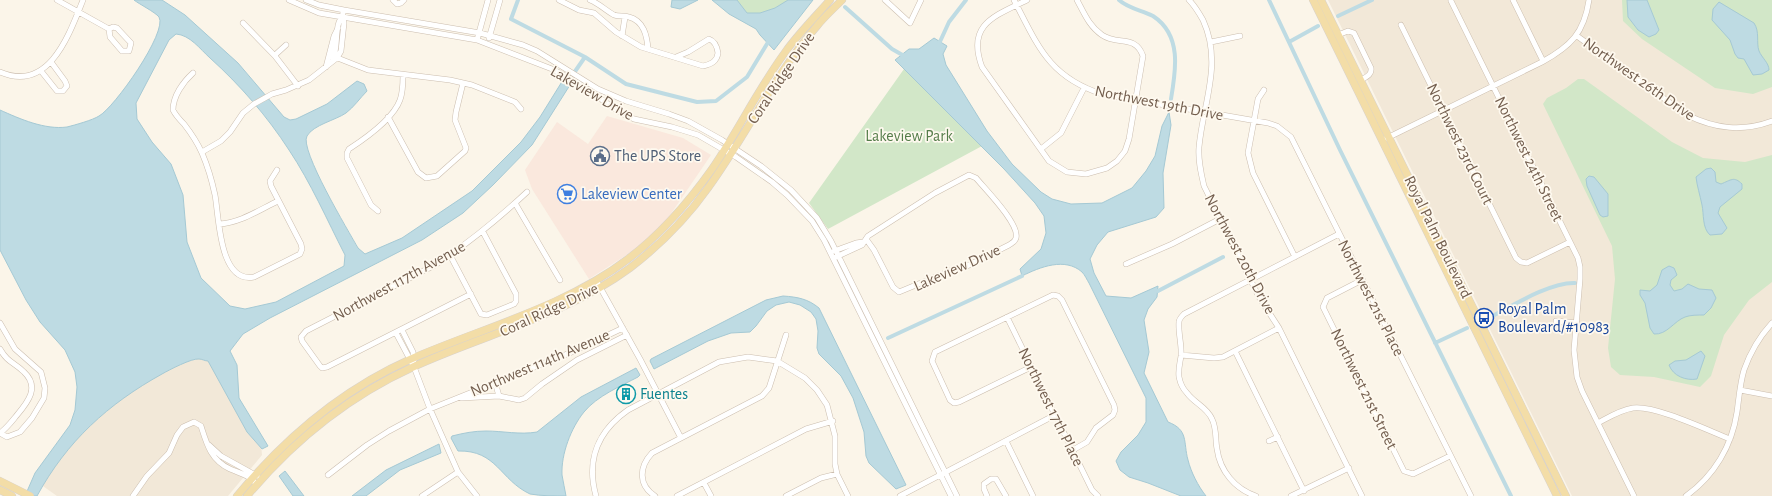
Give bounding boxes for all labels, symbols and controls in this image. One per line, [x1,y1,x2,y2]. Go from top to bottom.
street label: Coral Ridge Drive [744,29,818,127]
street label: Northwest 26th Drive [1580,34,1698,124]
street label: Lakeview Drive [548,63,636,123]
street label: Northwest 23rd Court [1424,81,1496,207]
street label: Northwest 19th Drive [1093,83,1225,123]
street label: Northwest 24th Street [1492,94,1566,224]
park label: Lakeview Park [865,128,953,144]
public building icon: The UPS Store [589,145,611,167]
place label: The UPS Store [614,148,701,164]
street label: Royal Palm Boulevard [1401,173,1475,301]
supermarket icon: Lakeview Center [556,183,578,205]
place label: Lakeview Center [581,186,683,202]
street label: Northwest 20th Drive [1202,191,1278,317]
street label: Northwest 21st Place [1335,237,1407,359]
street label: Northwest 117th Avenue [330,238,468,324]
street label: Lakeview Drive [911,242,1003,294]
street label: Coral Ridge Drive [497,280,601,340]
place label: Royal Palm Boulevard/#10983 [1498,301,1609,335]
bus stop icon: Royal Palm Boulevard/#10983 [1473,307,1495,329]
street label: Northwest 114th Avenue [468,326,612,400]
street label: Northwest 21st Street [1328,326,1400,452]
street label: Northwest 17th Place [1015,345,1087,469]
building icon: Fuentes [615,383,637,405]
place label: Fuentes [640,386,688,402]

